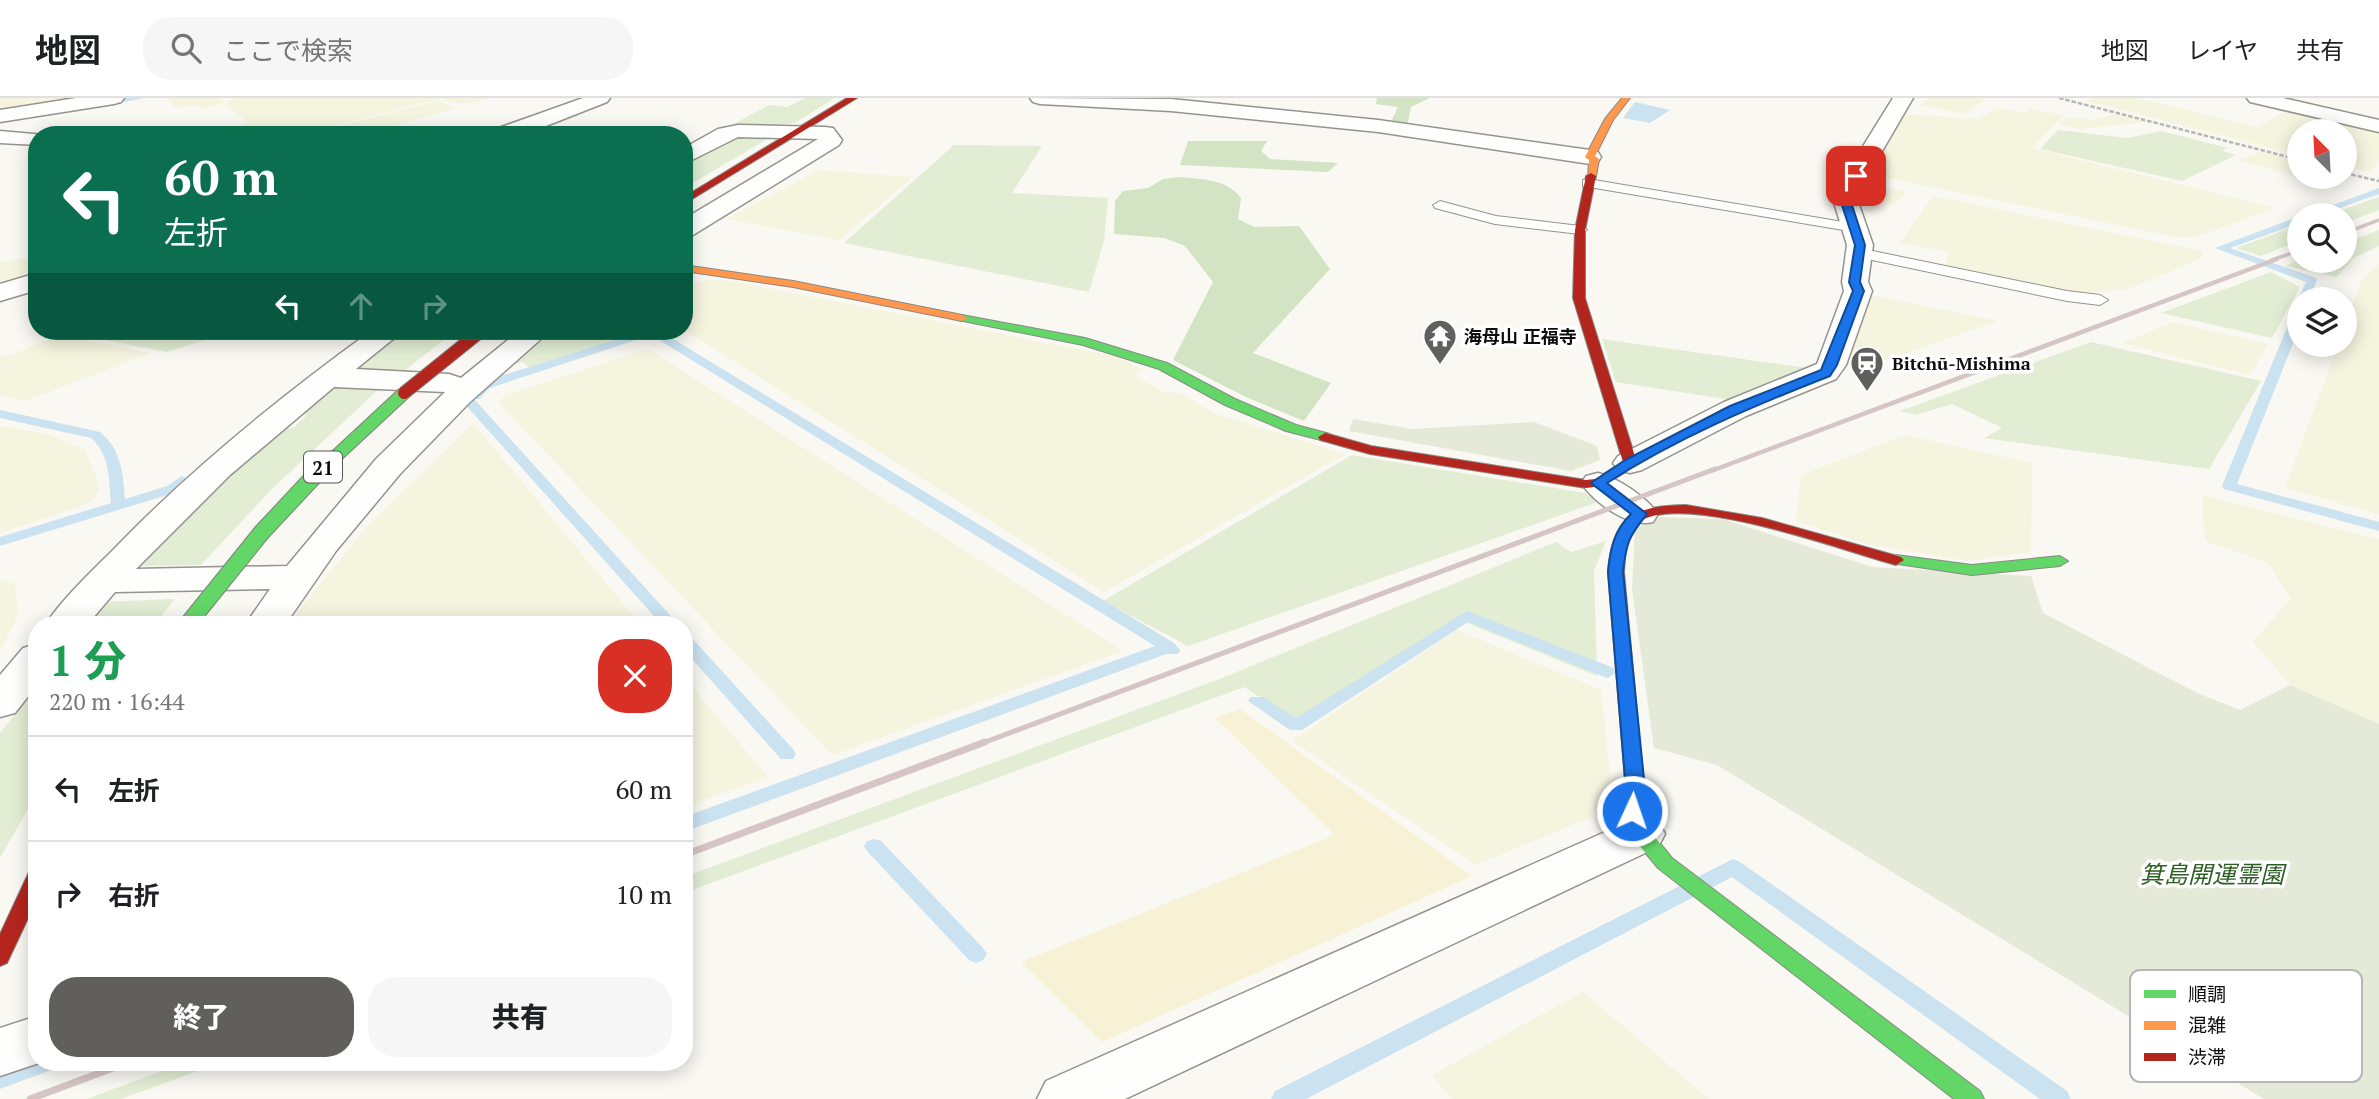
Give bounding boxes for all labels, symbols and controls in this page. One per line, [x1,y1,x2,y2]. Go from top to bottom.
search box [143,17,633,80]
text: 地図 [35,28,101,71]
icon: search [167,29,205,67]
text: ここで検索 [223,33,353,67]
text: 地図 [2101,34,2149,66]
text: レイヤ [2187,34,2258,66]
text: 共有 [2296,34,2344,66]
north arrow [2287,119,2357,189]
map controls [2287,119,2357,357]
text: 60 m [164,144,278,209]
pin [1826,146,1886,206]
icon: left [49,154,140,245]
icon: arrive [1837,157,1875,195]
button: search [2287,203,2357,273]
text: 左折 [164,211,228,253]
icon: left [269,287,307,325]
icon: ahead [342,287,380,325]
icon: right [415,287,453,325]
button: layers [2287,287,2357,357]
temple icon: 海母山 正福寺 [1421,317,1459,366]
place label: 海母山 正福寺 [1464,324,1577,348]
station icon: Bitchū-Mishima [1848,344,1886,393]
place label: Bitchū-Mishima [1892,351,2031,375]
road number: 21 [304,452,342,482]
text: 1 分 [49,632,126,688]
button: close [598,639,672,713]
text: 220 m · 16:44 [49,686,184,717]
icon: left [49,770,87,808]
text: 60 m [616,772,672,806]
text: 左折 [108,773,160,807]
position arrow [1595,774,1669,848]
park label: 箕島開運霊園 [2140,858,2287,890]
icon: right [49,875,87,913]
text: 10 m [616,877,672,911]
text: 右折 [108,878,160,912]
legend [2130,970,2362,1082]
button: 終了 [49,977,354,1057]
button: 共有 [368,977,672,1057]
text: 順調 [2188,981,2226,1006]
text: 混雑 [2188,1012,2226,1037]
text: 渋滞 [2188,1044,2226,1069]

